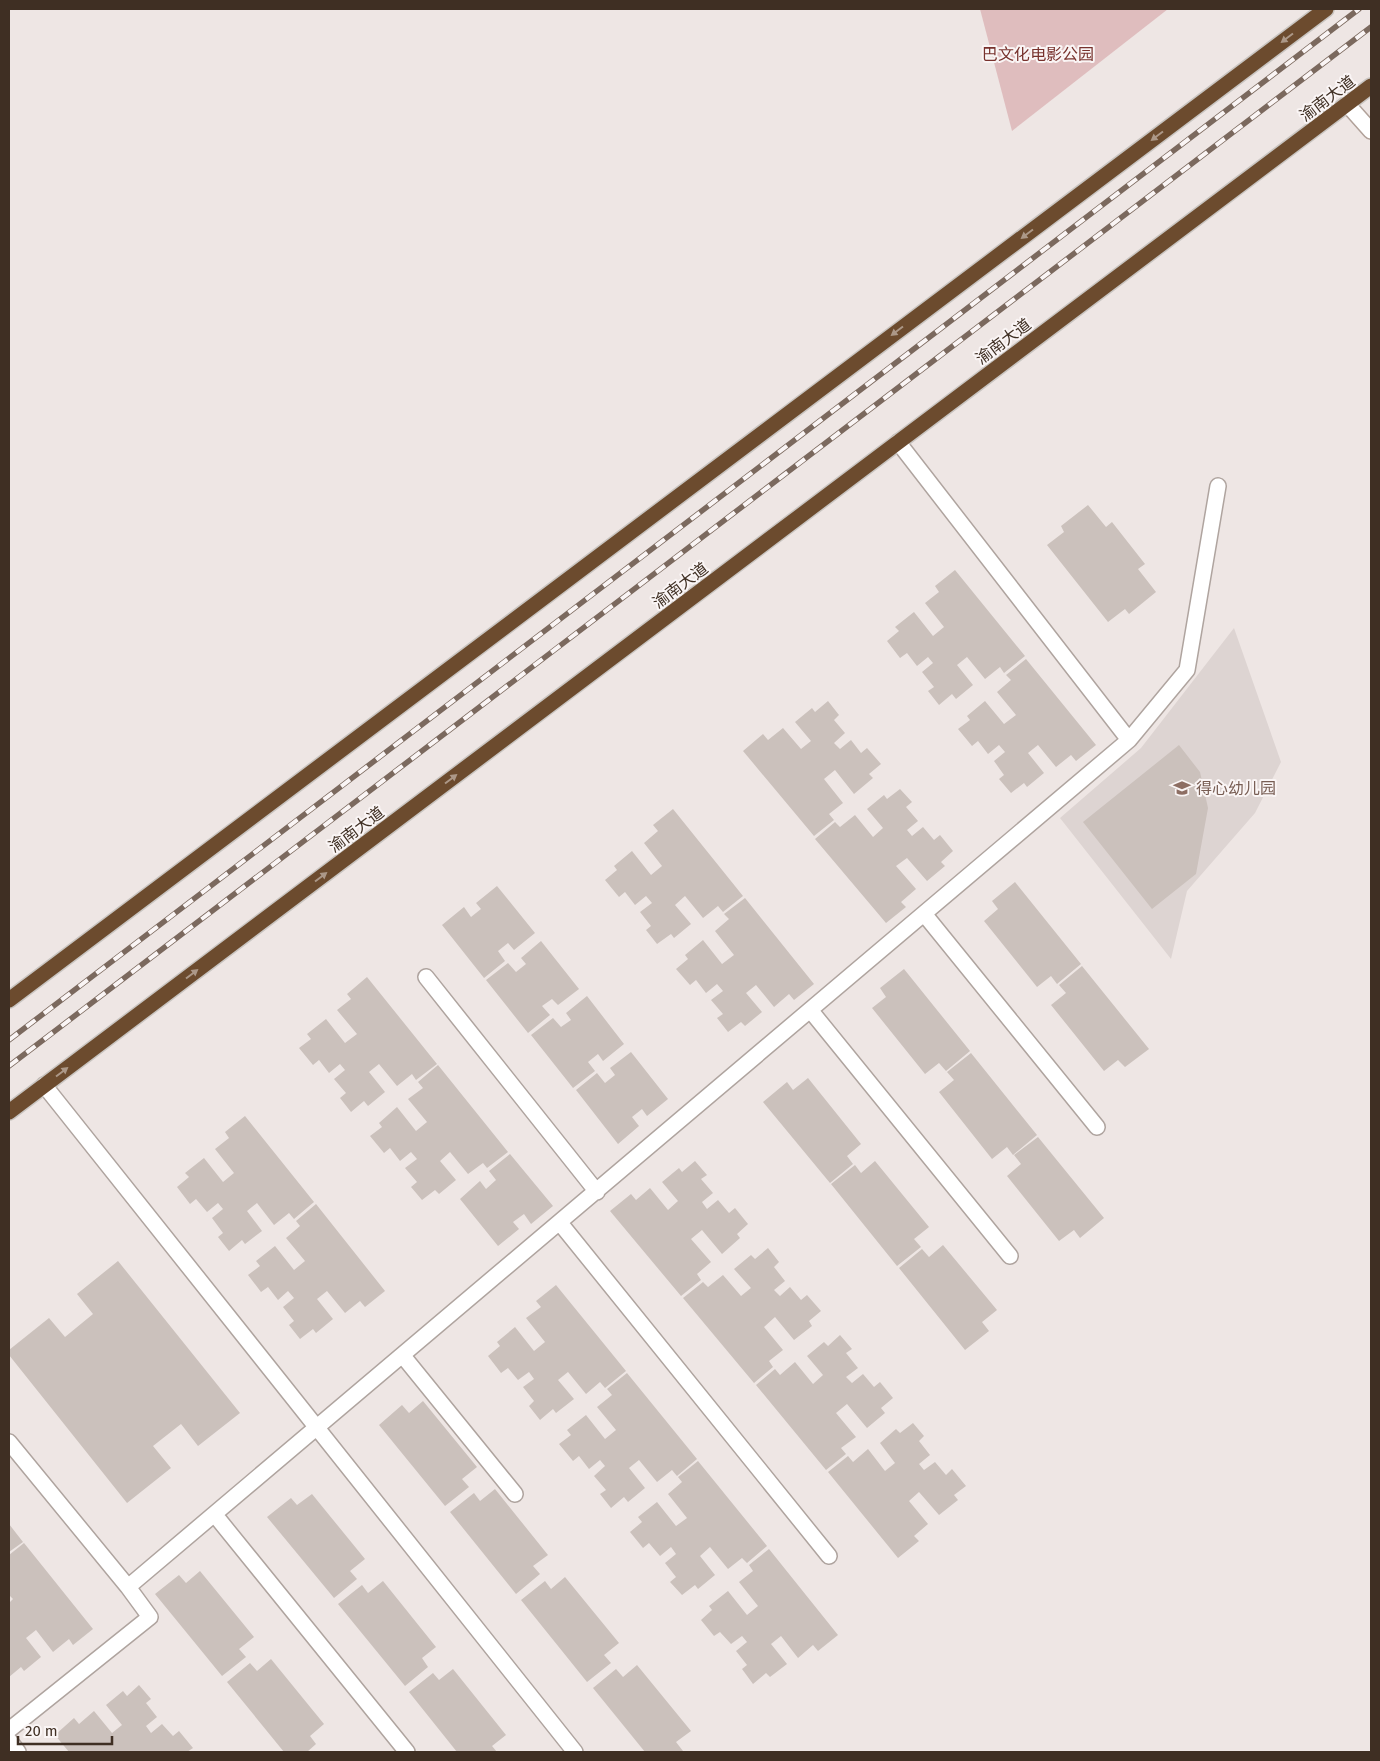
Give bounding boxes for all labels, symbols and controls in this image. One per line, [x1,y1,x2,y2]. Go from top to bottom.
one-way arrow [1280,33,1294,43]
park label: 巴文化电影公园 [982,45,1094,64]
street label: 渝南大道 [1296,72,1359,125]
one-way arrow [1150,131,1164,141]
one-way arrow [1021,228,1034,239]
street label: 渝南大道 [972,315,1035,368]
one-way arrow [891,326,904,337]
street label: 渝南大道 [649,559,712,612]
one-way arrow [444,774,458,784]
school or university icon: 得心幼儿园 [1172,778,1192,798]
place label: 得心幼儿园 [1196,779,1276,798]
street label: 渝南大道 [325,803,388,856]
one-way arrow [314,871,327,882]
one-way arrow [185,969,198,980]
one-way arrow [55,1067,69,1077]
scale bar [18,1714,111,1746]
text: 20 m [25,1722,58,1740]

